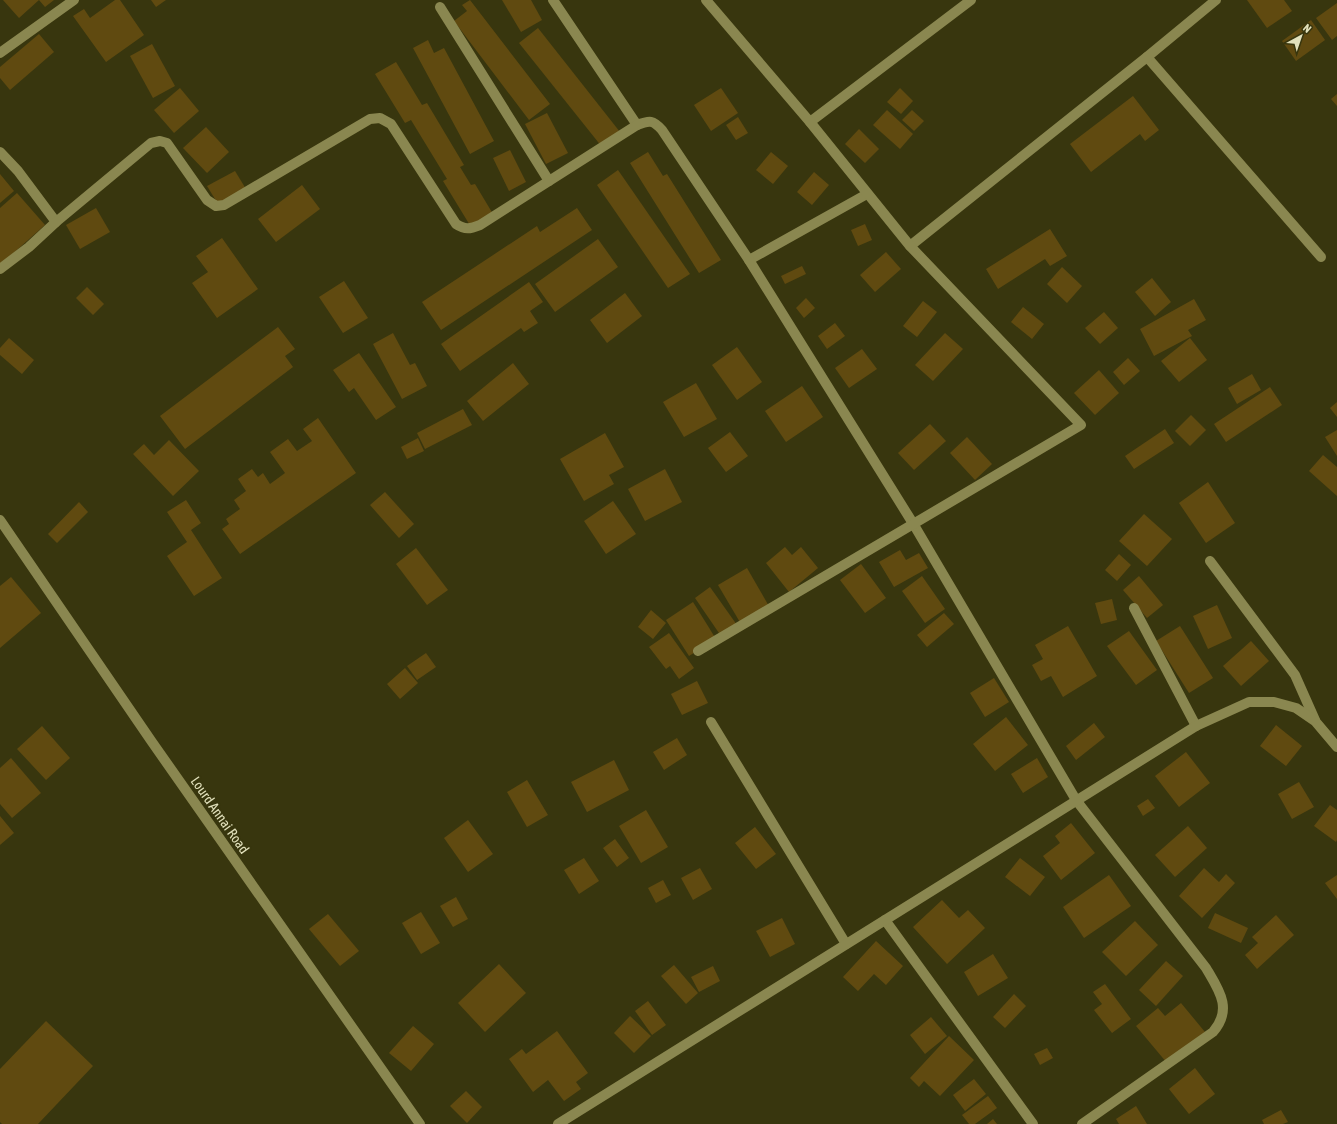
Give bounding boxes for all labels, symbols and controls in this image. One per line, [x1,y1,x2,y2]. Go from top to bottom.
north arrow [1281,16,1321,56]
text: N [1301,22,1314,35]
street label: Lourd Annai Road [188,773,252,857]

